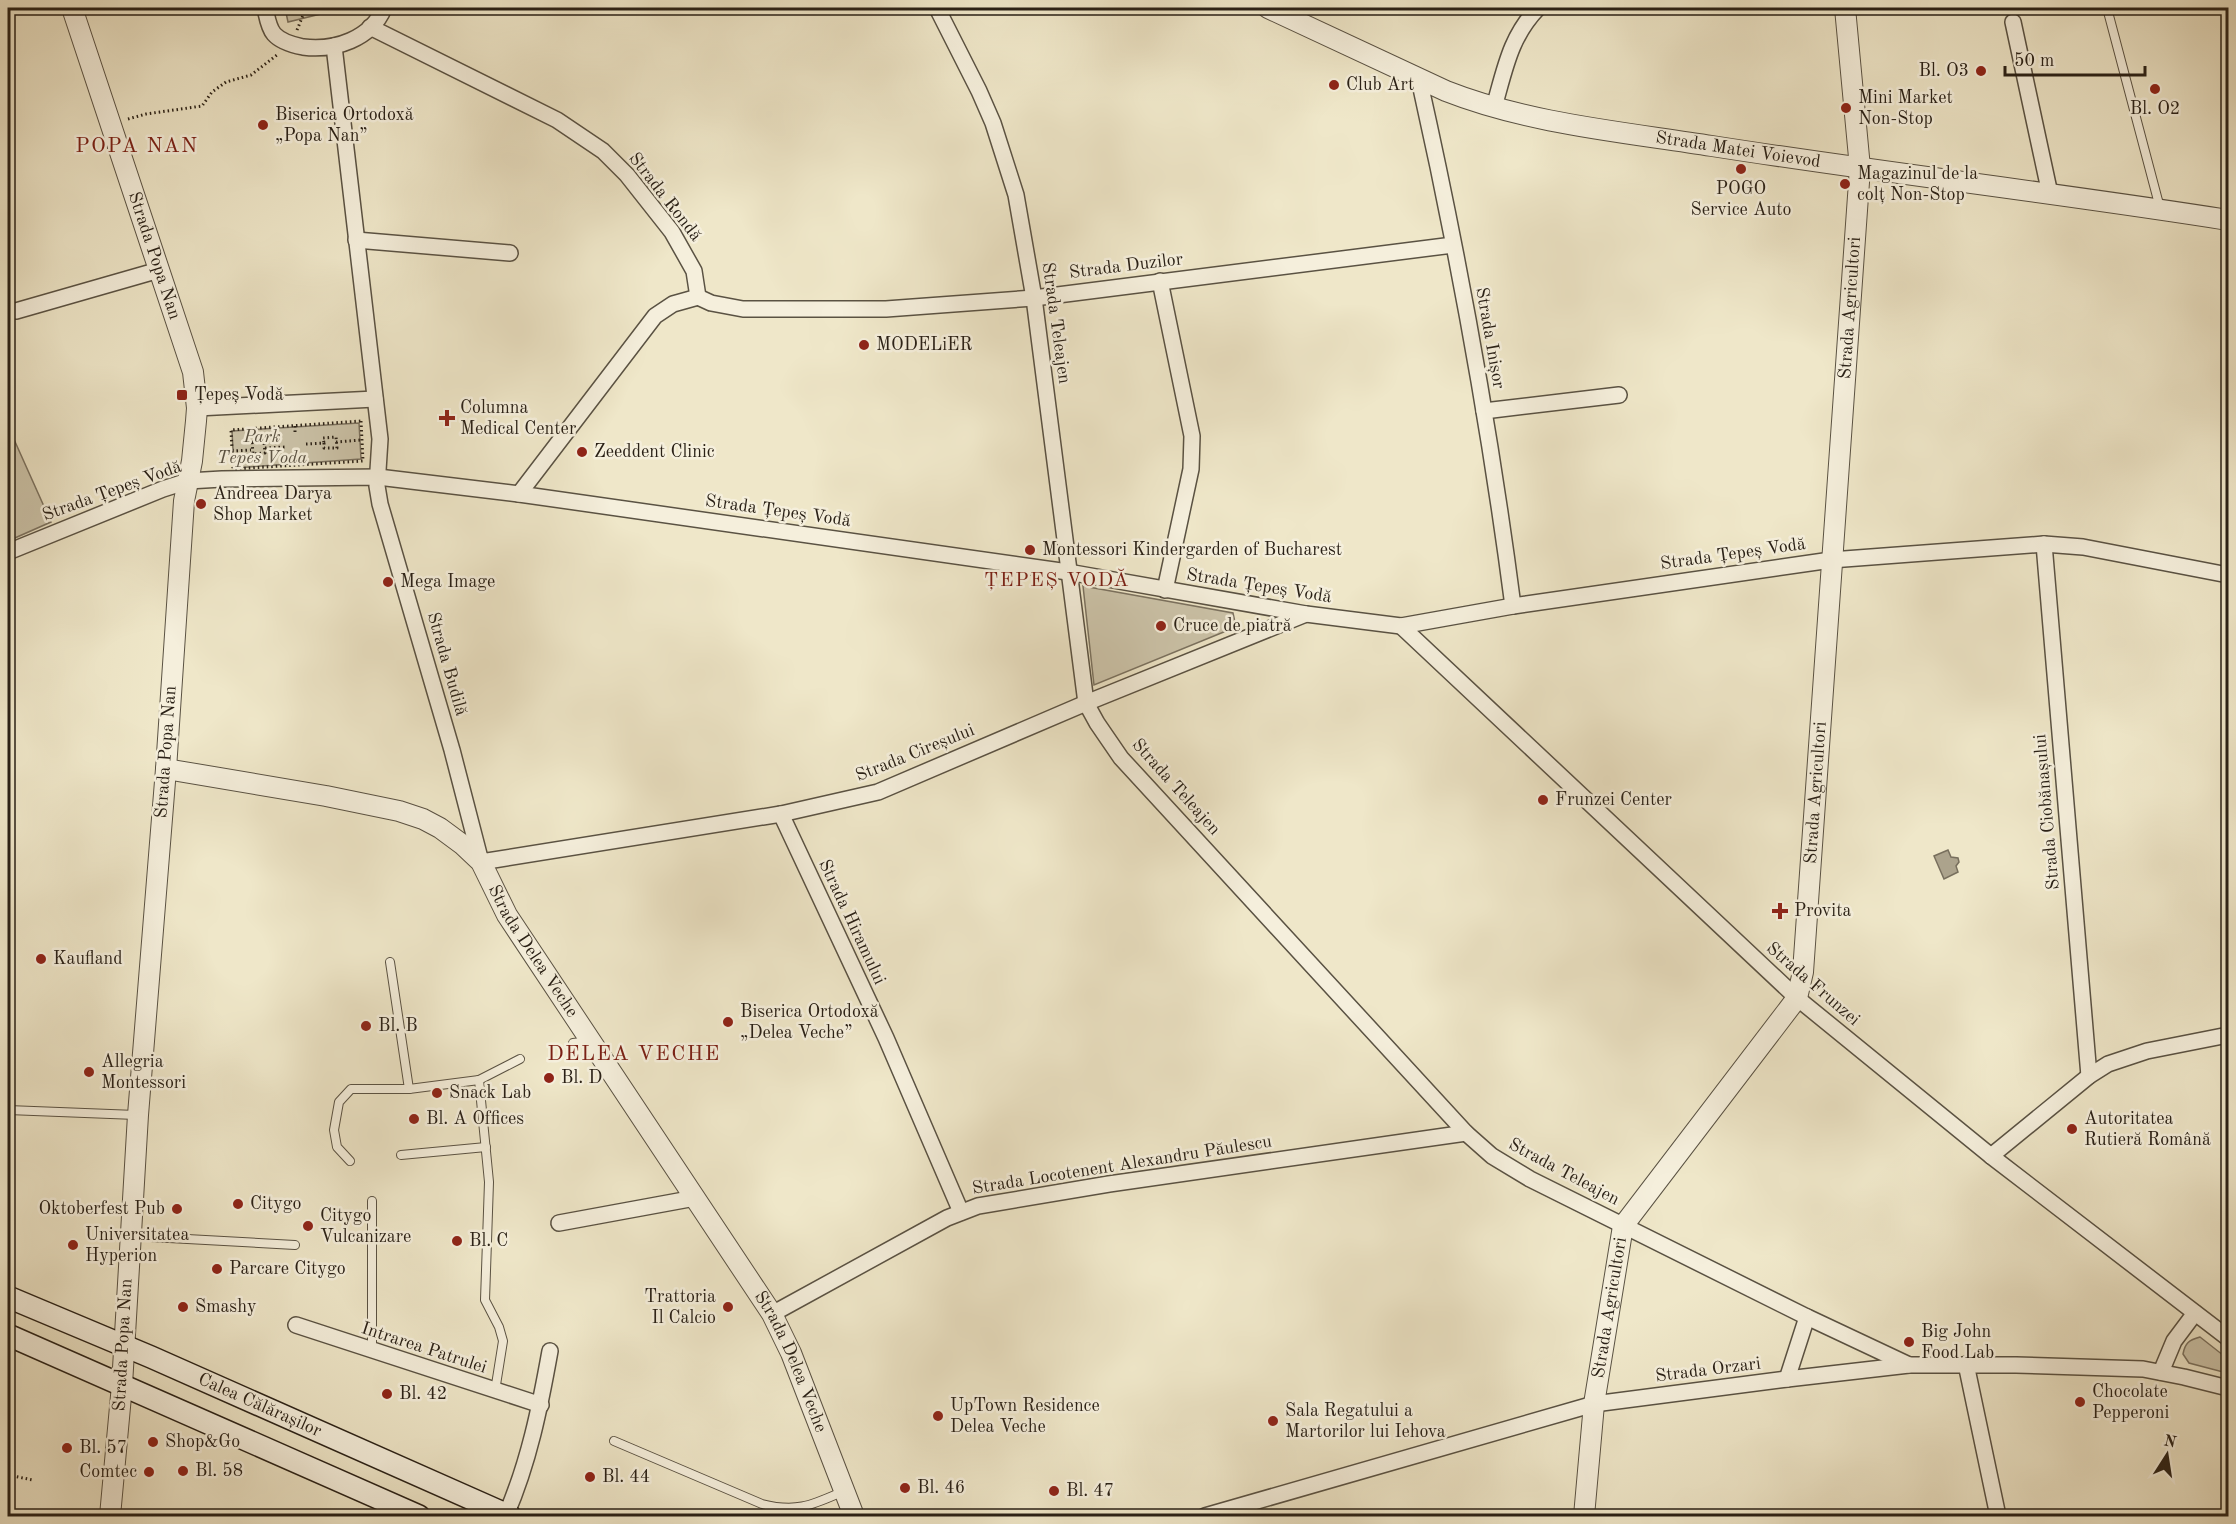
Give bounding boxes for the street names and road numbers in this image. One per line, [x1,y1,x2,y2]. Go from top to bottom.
street label: Strada Matei Voievod [1654,129,1822,171]
street label: Strada Rondă [625,149,705,245]
street label: Strada Popa Nan [125,190,184,322]
street label: Strada Agricultori [1836,236,1864,380]
street label: Strada Duzilor [1068,250,1185,282]
street label: Strada Teleajen [1039,261,1073,385]
street label: Strada Inișor [1471,286,1508,391]
street label: Strada Țepeș Vodă [40,457,184,526]
street label: Strada Țepeș Vodă [704,492,852,531]
street label: Strada Țepeș Vodă [1659,535,1807,574]
street label: Strada Țepeș Vodă [1185,566,1333,607]
street label: Strada Budilă [424,610,470,718]
street label: Strada Popa Nan [152,685,180,819]
street label: Strada Cireșului [853,721,977,786]
street label: Strada Agricultori [1802,721,1830,865]
street label: Strada Ciobănașului [2031,733,2064,891]
street label: Strada Teleajen [1128,735,1224,839]
street label: Strada Hiramului [815,857,889,987]
street label: Strada Delea Veche [485,882,581,1021]
street label: Strada Frunzei [1763,939,1863,1029]
street label: Strada Locotenent Alexandru Păulescu [971,1132,1274,1198]
street label: Strada Teleajen [1506,1135,1623,1209]
street label: Strada Agricultori [1589,1236,1630,1380]
street label: Strada Popa Nan [111,1278,135,1412]
street label: Strada Delea Veche [751,1288,830,1435]
street label: Intrarea Patrulei [359,1319,489,1377]
street label: Strada Orzari [1654,1355,1762,1385]
street label: Calea Călărașilor [195,1370,325,1441]

